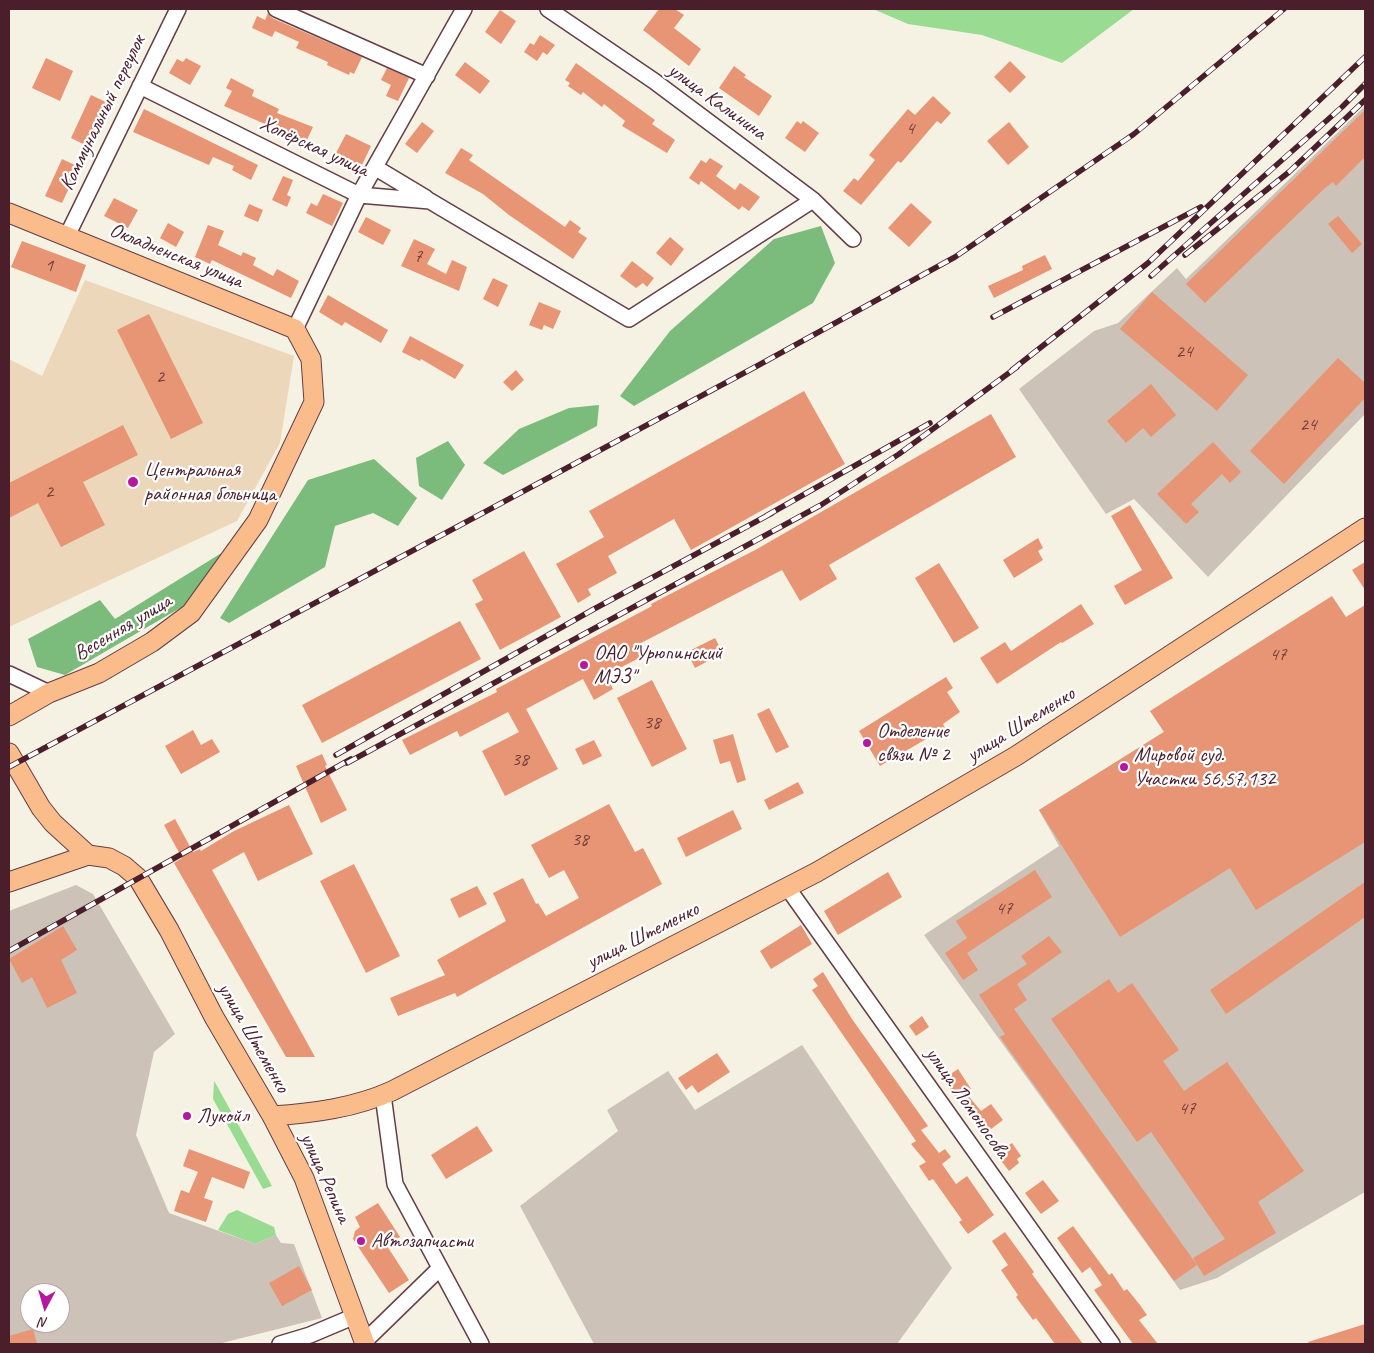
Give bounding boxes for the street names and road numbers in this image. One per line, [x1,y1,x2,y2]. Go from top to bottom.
street label: Коммунальный переулок [55,31,151,195]
street label: улица Калинина [663,58,771,146]
street label: Хопёрская улица [256,111,372,183]
street label: Окладненская улица [106,218,246,294]
street label: Весенняя улица [70,589,176,667]
street label: улица Штеменко [962,682,1080,768]
street label: улица Штеменко [583,897,703,975]
street label: улица Штеменко [211,979,295,1097]
street label: улица Ломоносова [919,1043,1015,1163]
street label: улица Репина [294,1129,356,1227]

